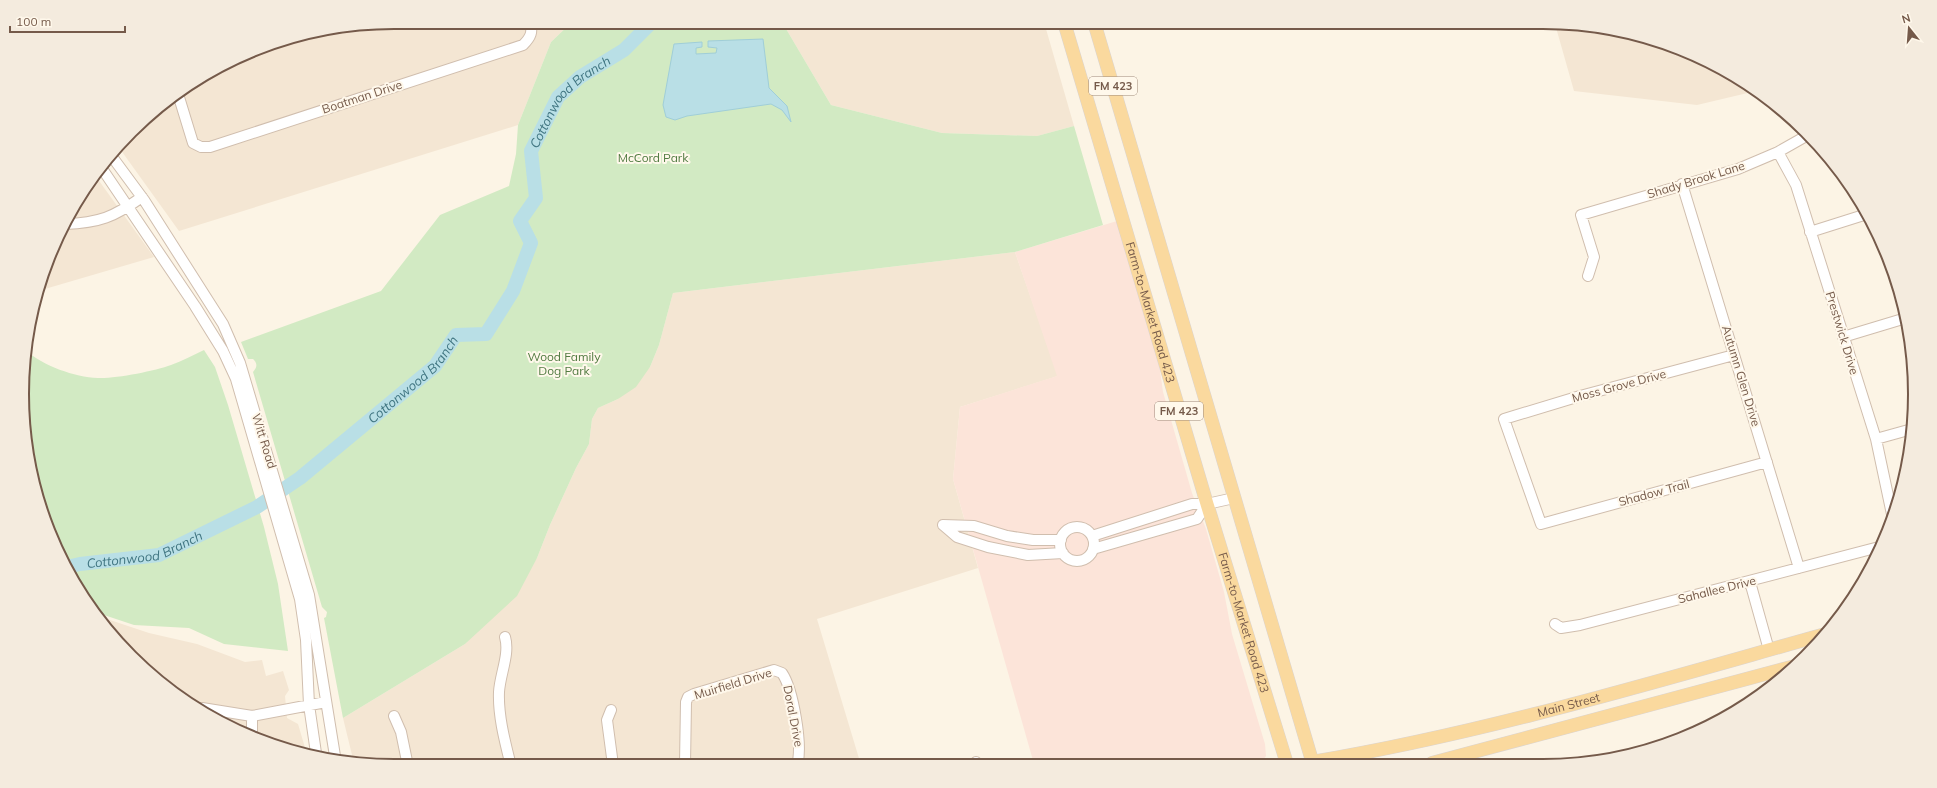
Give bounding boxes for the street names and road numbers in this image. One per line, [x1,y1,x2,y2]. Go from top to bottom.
street label: Boatman Drive [320,77,404,117]
road number: FM 423 [1089,77,1137,95]
street label: Shady Brook Lane [1645,158,1746,201]
street label: Farm-to-Market Road 423 [1123,240,1179,384]
street label: Prestwick Drive [1823,289,1862,376]
street label: Autumn Glen Drive [1719,324,1764,428]
street label: Moss Grove Drive [1570,366,1668,405]
road number: FM 423 [1155,402,1203,420]
street label: Witt Road [249,411,280,470]
street label: Shadow Trail [1617,476,1691,509]
street label: Farm-to-Market Road 423 [1215,551,1273,695]
street label: Sahallee Drive [1676,573,1757,606]
street label: Muirfield Drive [692,665,773,702]
street label: Doral Drive [780,684,807,748]
street label: Main Street [1536,689,1601,720]

